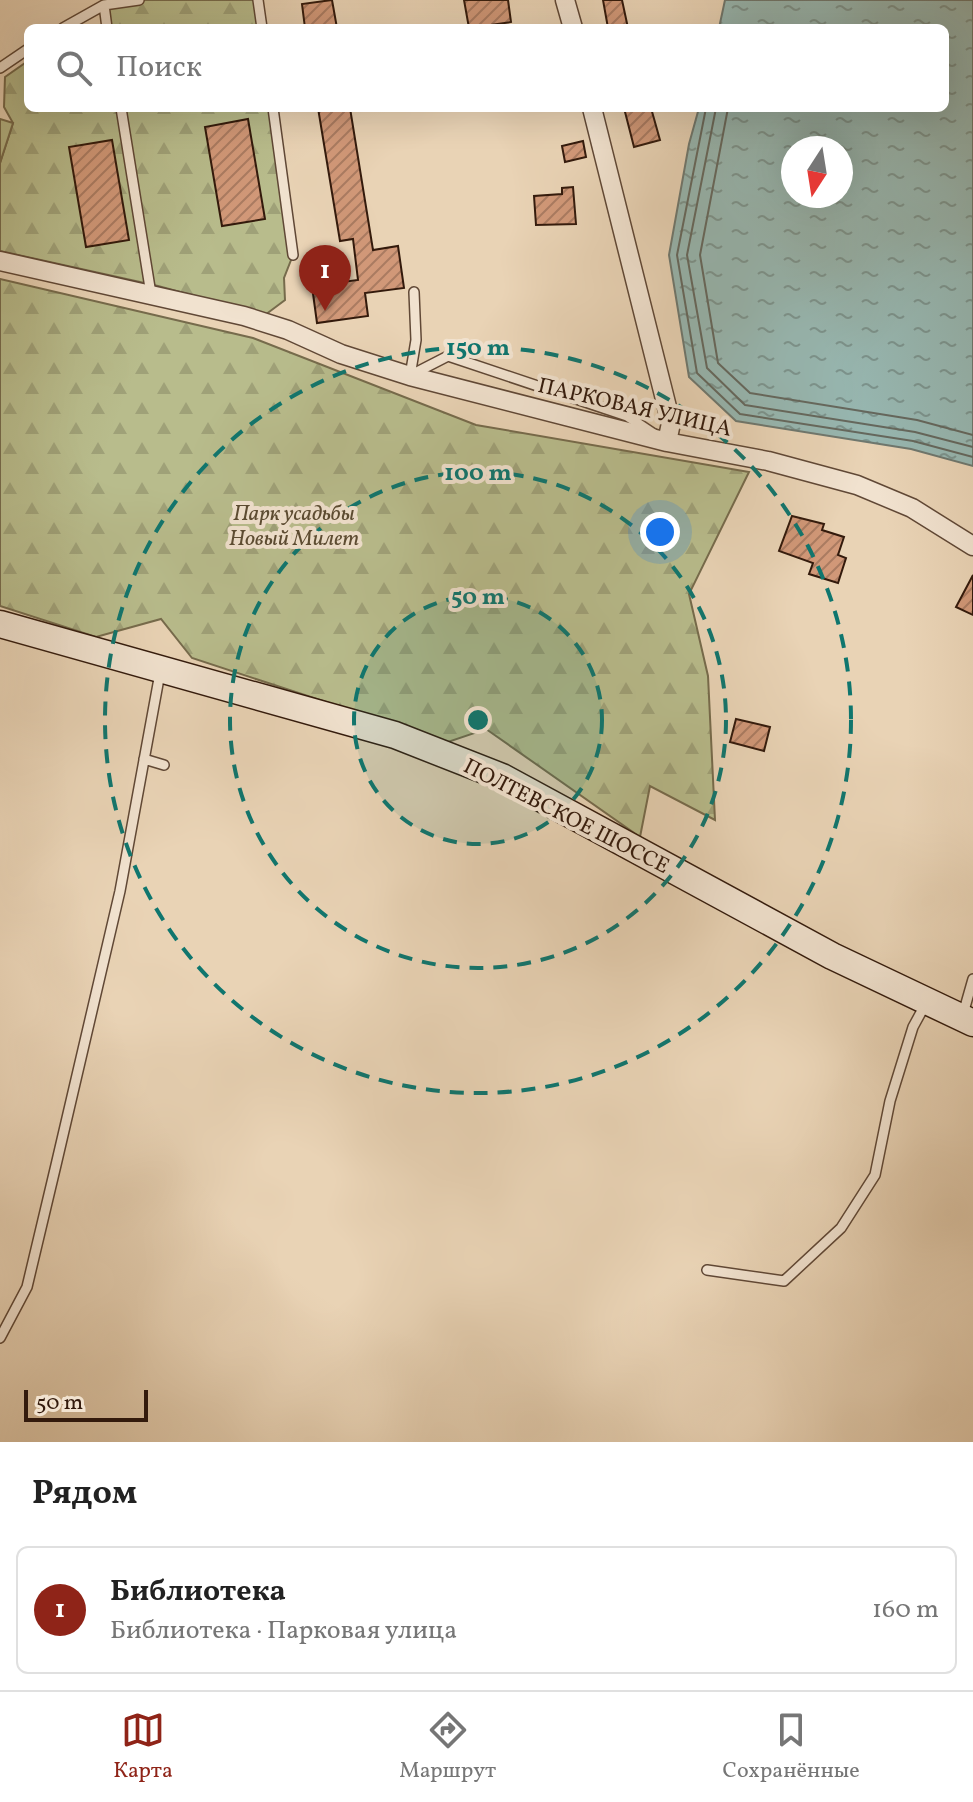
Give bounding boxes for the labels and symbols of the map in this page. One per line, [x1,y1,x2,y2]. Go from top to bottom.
north arrow [781,136,853,208]
pin: 1 [299,245,351,311]
text: 150 m [446,332,510,366]
street label: ПАРКОВАЯ УЛИЦА [534,371,734,446]
text: 100 m [444,457,512,491]
park label: Парк усадьбы Новый Милет [229,499,359,555]
your location [640,512,680,552]
text: 50 m [451,581,505,615]
centre of rings [464,706,492,734]
street label: ПОЛТЕВСКОЕ ШОССЕ [457,752,674,883]
scale bar [24,1386,148,1422]

